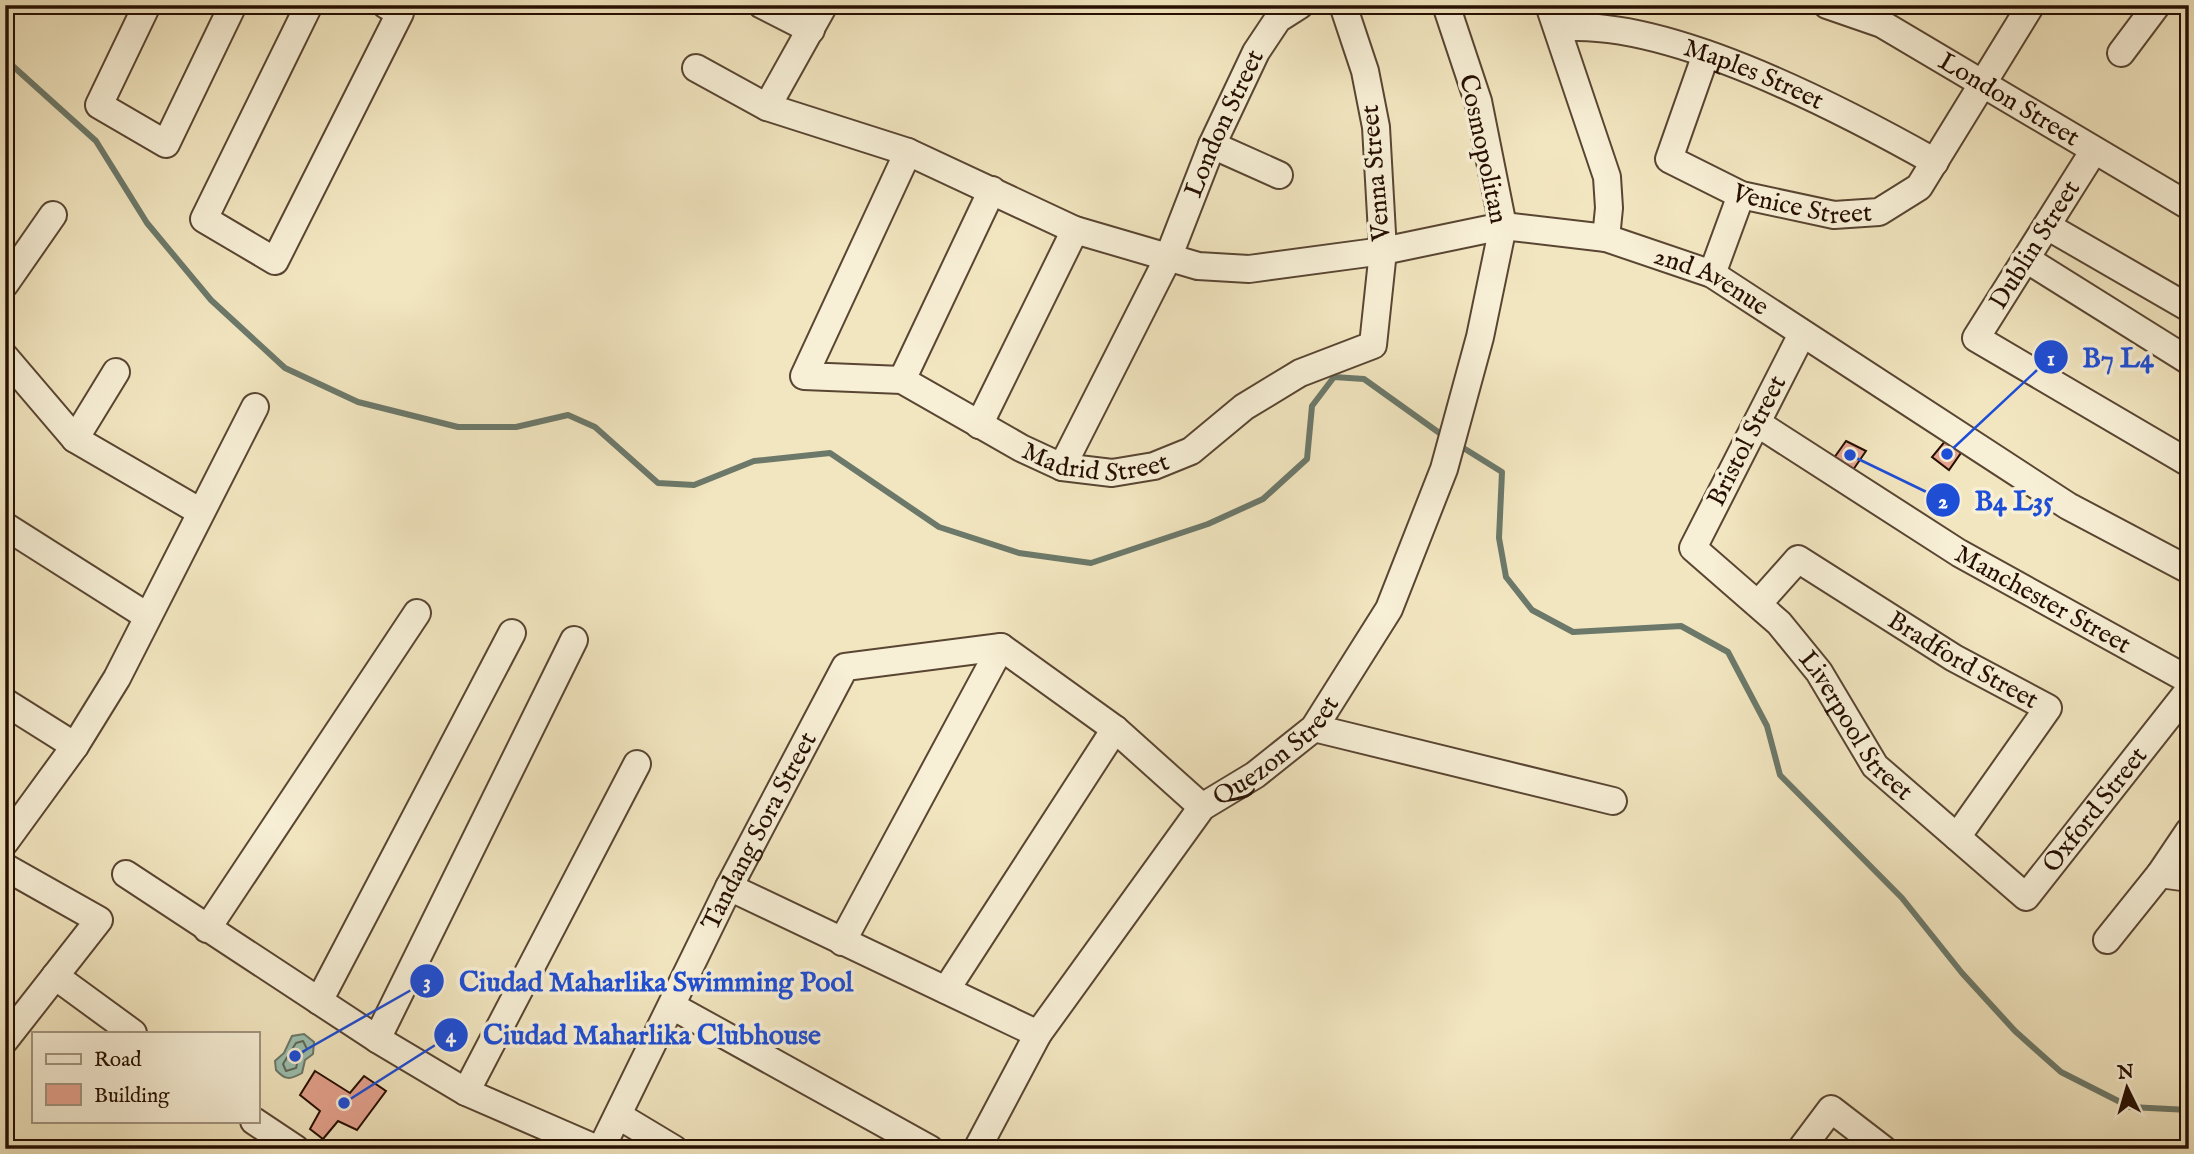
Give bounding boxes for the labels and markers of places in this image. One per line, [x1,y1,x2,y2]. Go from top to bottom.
callout: B7 L4 [2034,333,2168,382]
callout: B4 L35 [1925,476,2067,525]
callout: Ciudad Maharlika Swimming Pool [410,956,867,1005]
callout: Ciudad Maharlika Clubhouse [434,1010,835,1059]

